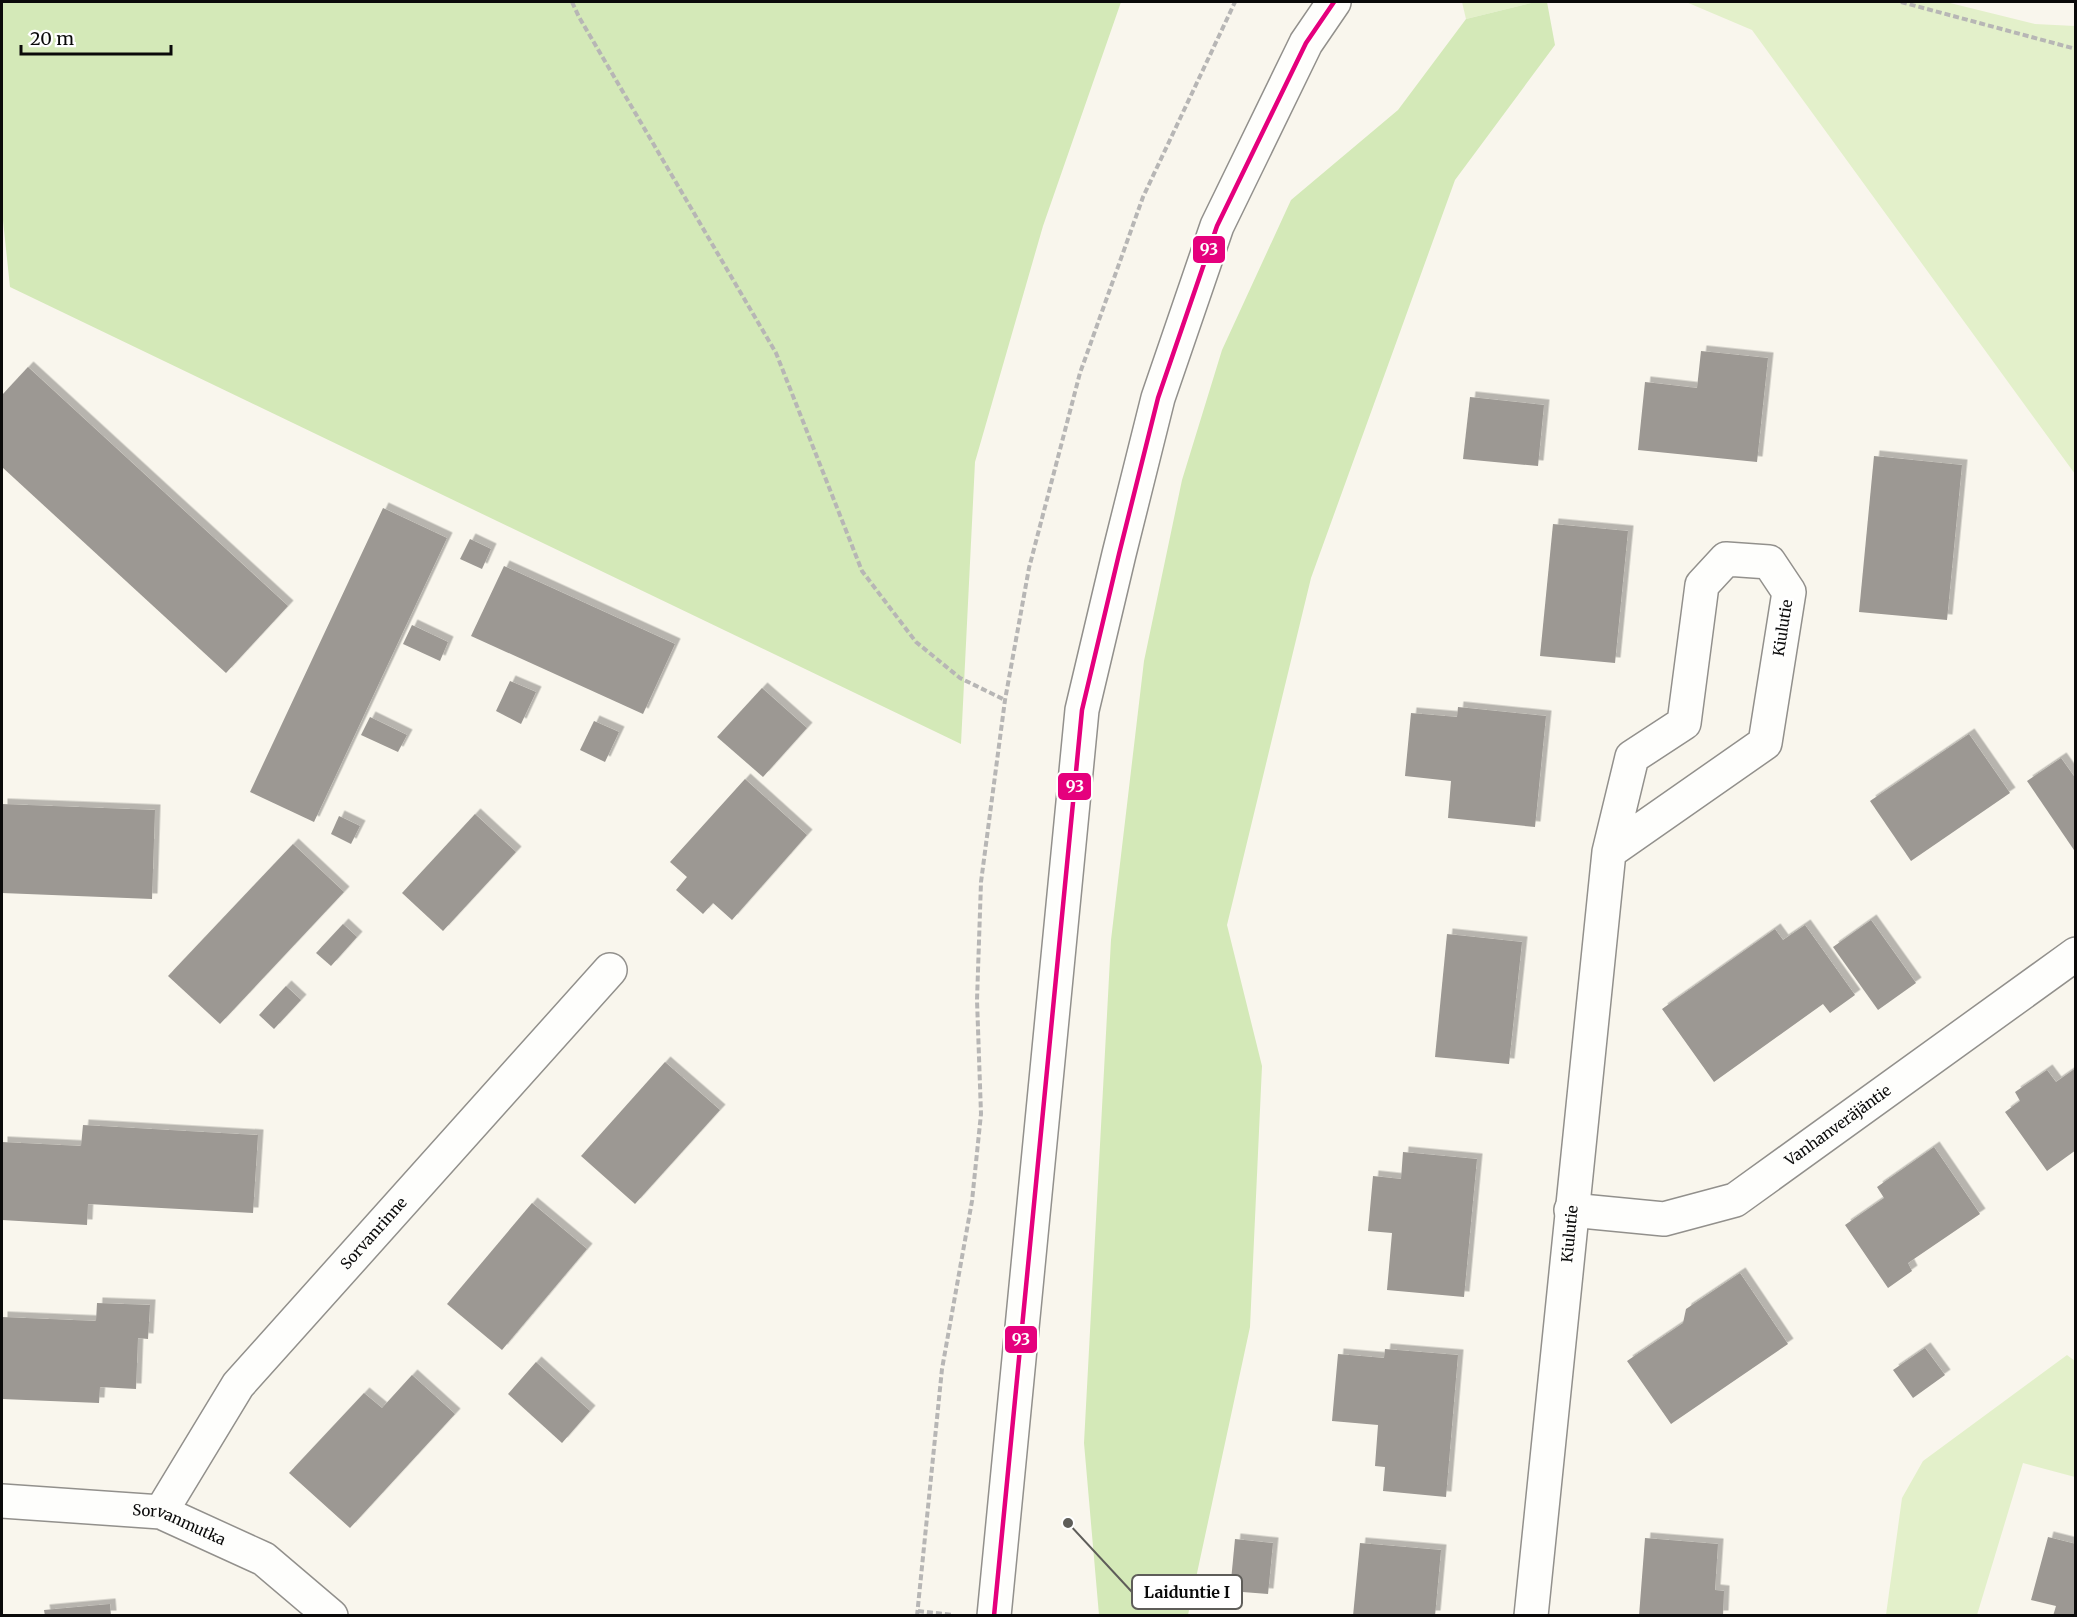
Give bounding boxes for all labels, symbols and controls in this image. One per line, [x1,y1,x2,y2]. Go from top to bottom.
scale bar [21,18,171,56]
text: 20 m [30,27,74,50]
line badge: 93 [1192,235,1226,264]
text: 93 [1200,239,1218,259]
street label: Kiulutie [1769,598,1796,658]
line badge: 93 [1057,772,1092,801]
text: 93 [1066,776,1084,796]
street label: Vanhanveräjäntie [1780,1080,1895,1171]
street label: Sorvanrinne [336,1193,411,1273]
street label: Kiulutie [1557,1204,1582,1263]
line badge: 93 [1004,1325,1038,1354]
text: 93 [1012,1329,1030,1349]
street label: Sorvanmutka [132,1500,229,1549]
callout: Laiduntie I [1132,1575,1242,1609]
text: Laiduntie I [1144,1582,1230,1602]

